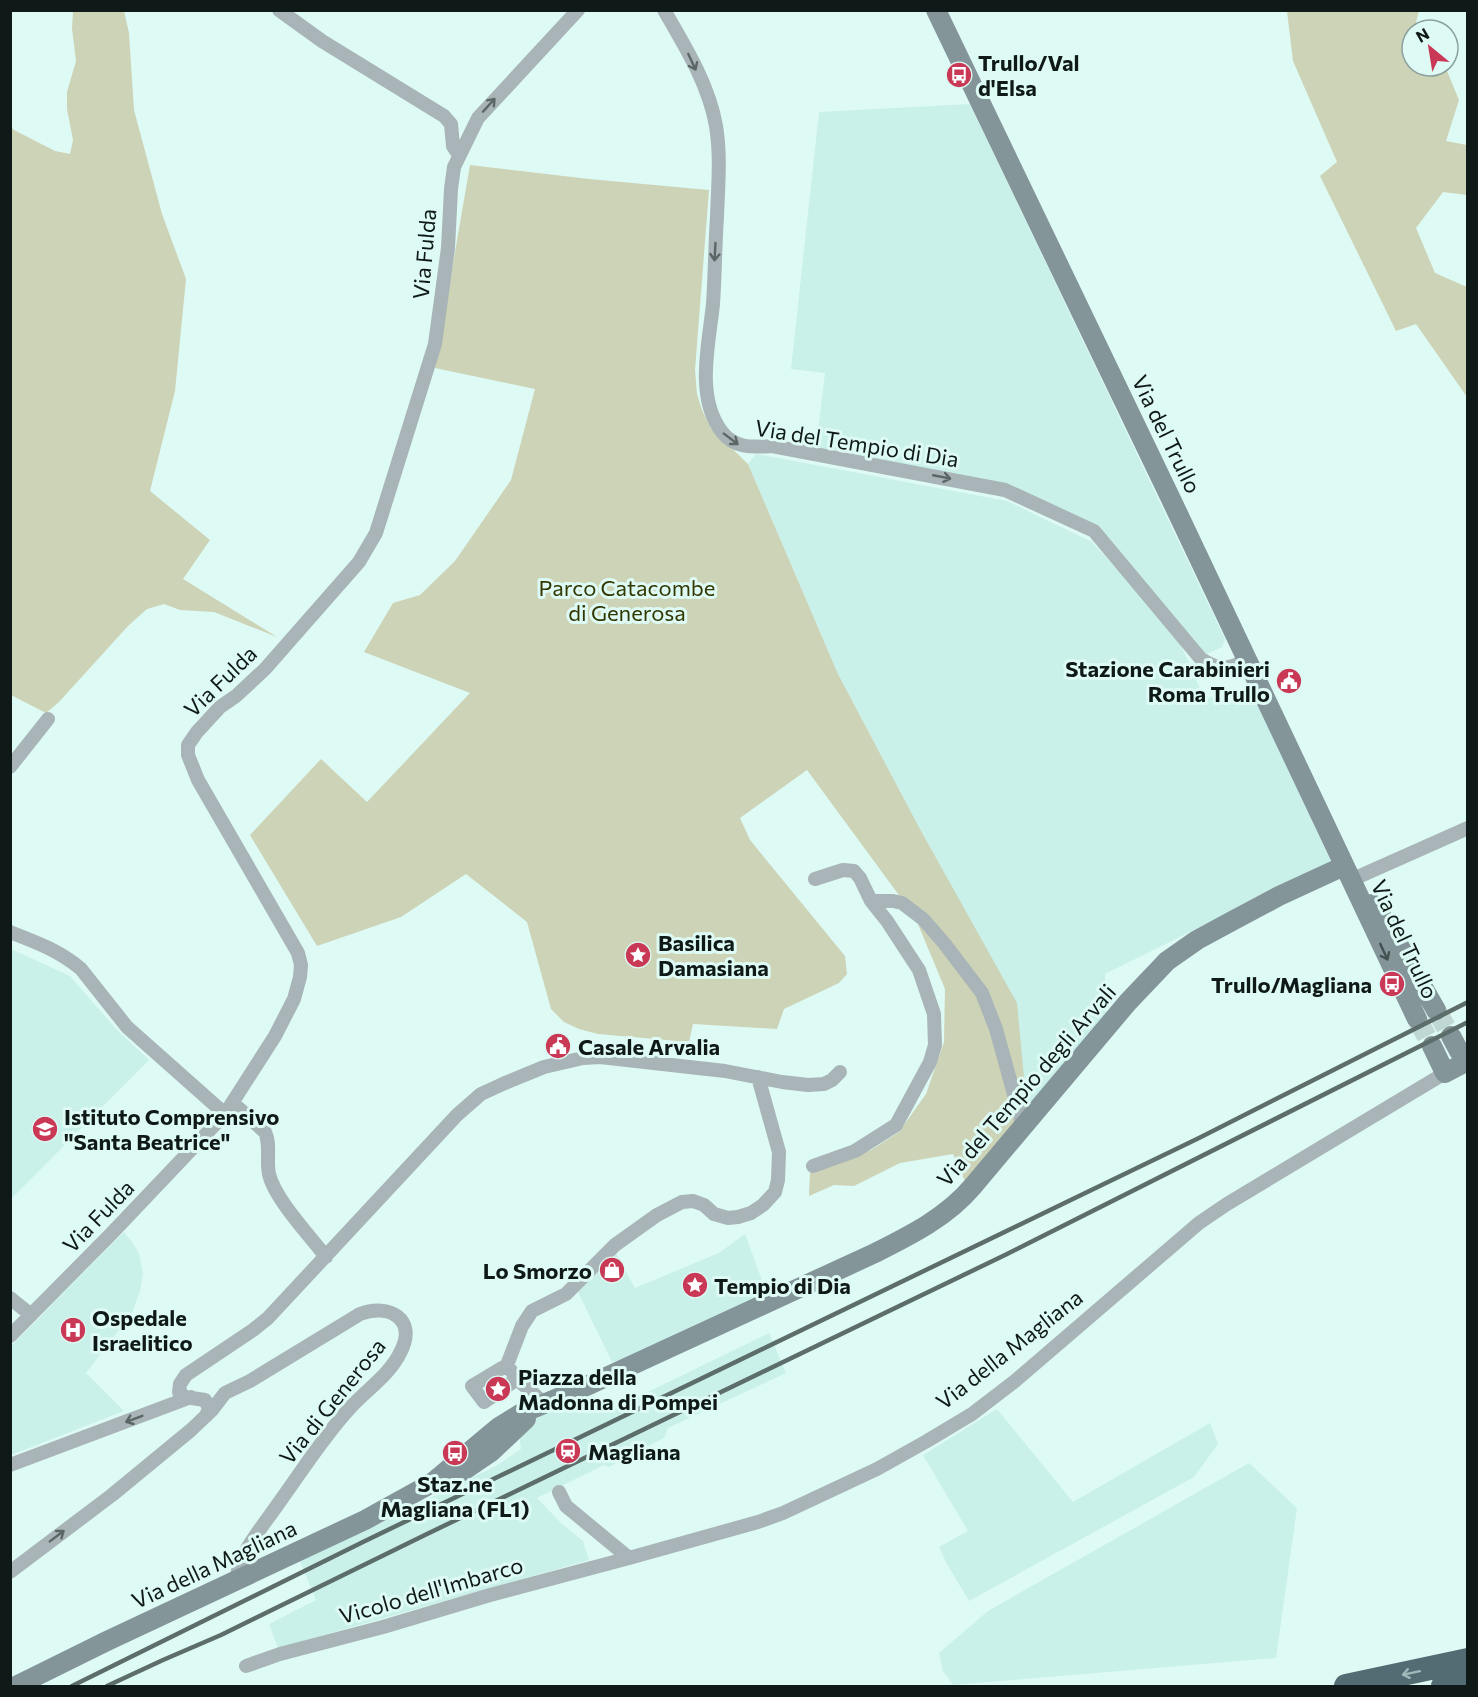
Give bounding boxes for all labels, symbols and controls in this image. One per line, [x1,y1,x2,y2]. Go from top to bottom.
north arrow [1400,18,1460,78]
text: N [1412,23,1432,46]
place label: Trullo/Val d'Elsa [978,49,1080,101]
one-way arrow [687,52,699,70]
bus stop icon: Trullo/Val d'Elsa [944,60,974,90]
one-way arrow [482,98,496,113]
street label: Via Fulda [407,208,441,300]
one-way arrow [710,242,721,262]
street label: Via del Trullo [1127,370,1207,498]
street label: Via del Tempio di Dia [753,414,961,472]
one-way arrow [723,432,739,445]
one-way arrow [931,472,951,483]
park label: Parco Catacombe di Generosa [539,574,715,626]
street label: Via Fulda [178,640,262,722]
place label: Stazione Carabinieri Roma Trullo [1065,655,1270,707]
public building icon: Stazione Carabinieri Roma Trullo [1274,666,1304,696]
street label: Via del Trullo [1366,875,1444,1003]
place label: Basilica Damasiana [658,929,769,981]
place icon: Basilica Damasiana [623,940,653,970]
one-way arrow [1379,942,1391,960]
bus stop icon: Trullo/Magliana [1377,969,1407,999]
place label: Trullo/Magliana [1211,971,1372,998]
street label: Via del Tempio degli Arvali [931,978,1121,1192]
public building icon: Casale Arvalia [543,1031,573,1061]
place label: Casale Arvalia [578,1033,720,1060]
place label: Istituto Comprensivo "Santa Beatrice" [64,1103,279,1155]
school or university icon: Istituto Comprensivo "Santa Beatrice" [30,1114,60,1144]
street label: Via Fulda [57,1174,139,1258]
shop icon: Lo Smorzo [597,1255,627,1285]
place label: Lo Smorzo [483,1257,592,1284]
place icon: Tempio di Dia [680,1270,710,1300]
place label: Tempio di Dia [714,1272,851,1299]
street label: Via della Magliana [930,1283,1088,1415]
place label: Ospedale Israelitico [92,1304,193,1356]
hospital icon: Ospedale Israelitico [58,1315,88,1345]
street label: Via di Generosa [273,1333,391,1469]
place label: Piazza della Madonna di Pompei [518,1363,718,1415]
place icon: Piazza della Madonna di Pompei [483,1374,513,1404]
one-way arrow [125,1415,143,1426]
station icon: Magliana [553,1436,583,1466]
bus stop icon: Staz.ne Magliana (FL1) [440,1438,470,1468]
place label: Magliana [588,1438,681,1465]
place label: Staz.ne Magliana (FL1) [380,1470,530,1522]
street label: Via della Magliana [127,1514,301,1614]
one-way arrow [49,1530,65,1543]
street label: Vicolo dell'Imbarco [336,1551,526,1629]
one-way arrow [1401,1668,1421,1679]

